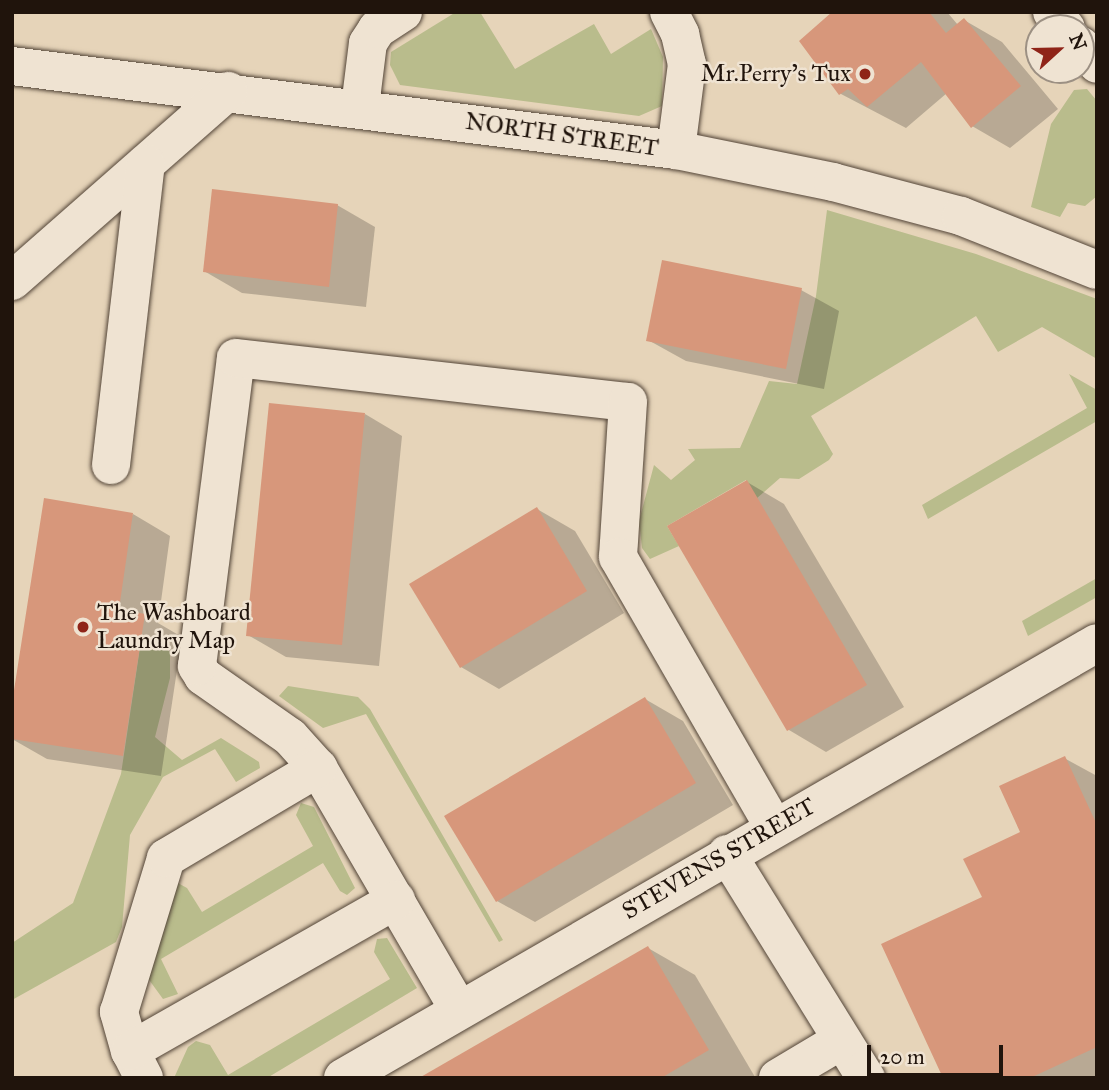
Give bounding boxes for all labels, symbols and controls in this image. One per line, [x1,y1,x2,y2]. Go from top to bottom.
north arrow [1025,14,1095,84]
text: N [1064,30,1092,53]
place label: Mr.Perry's Tux [701,60,851,88]
marker: Mr.Perry's Tux [857,66,873,82]
street label: NORTH STREET [463,107,661,163]
place label: The Washboard Laundry Map [97,599,251,655]
marker: The Washboard Laundry Map [75,619,91,635]
street label: STEVENS STREET [617,792,821,926]
scale bar [871,1030,1007,1074]
text: 20 m [880,1044,925,1070]

